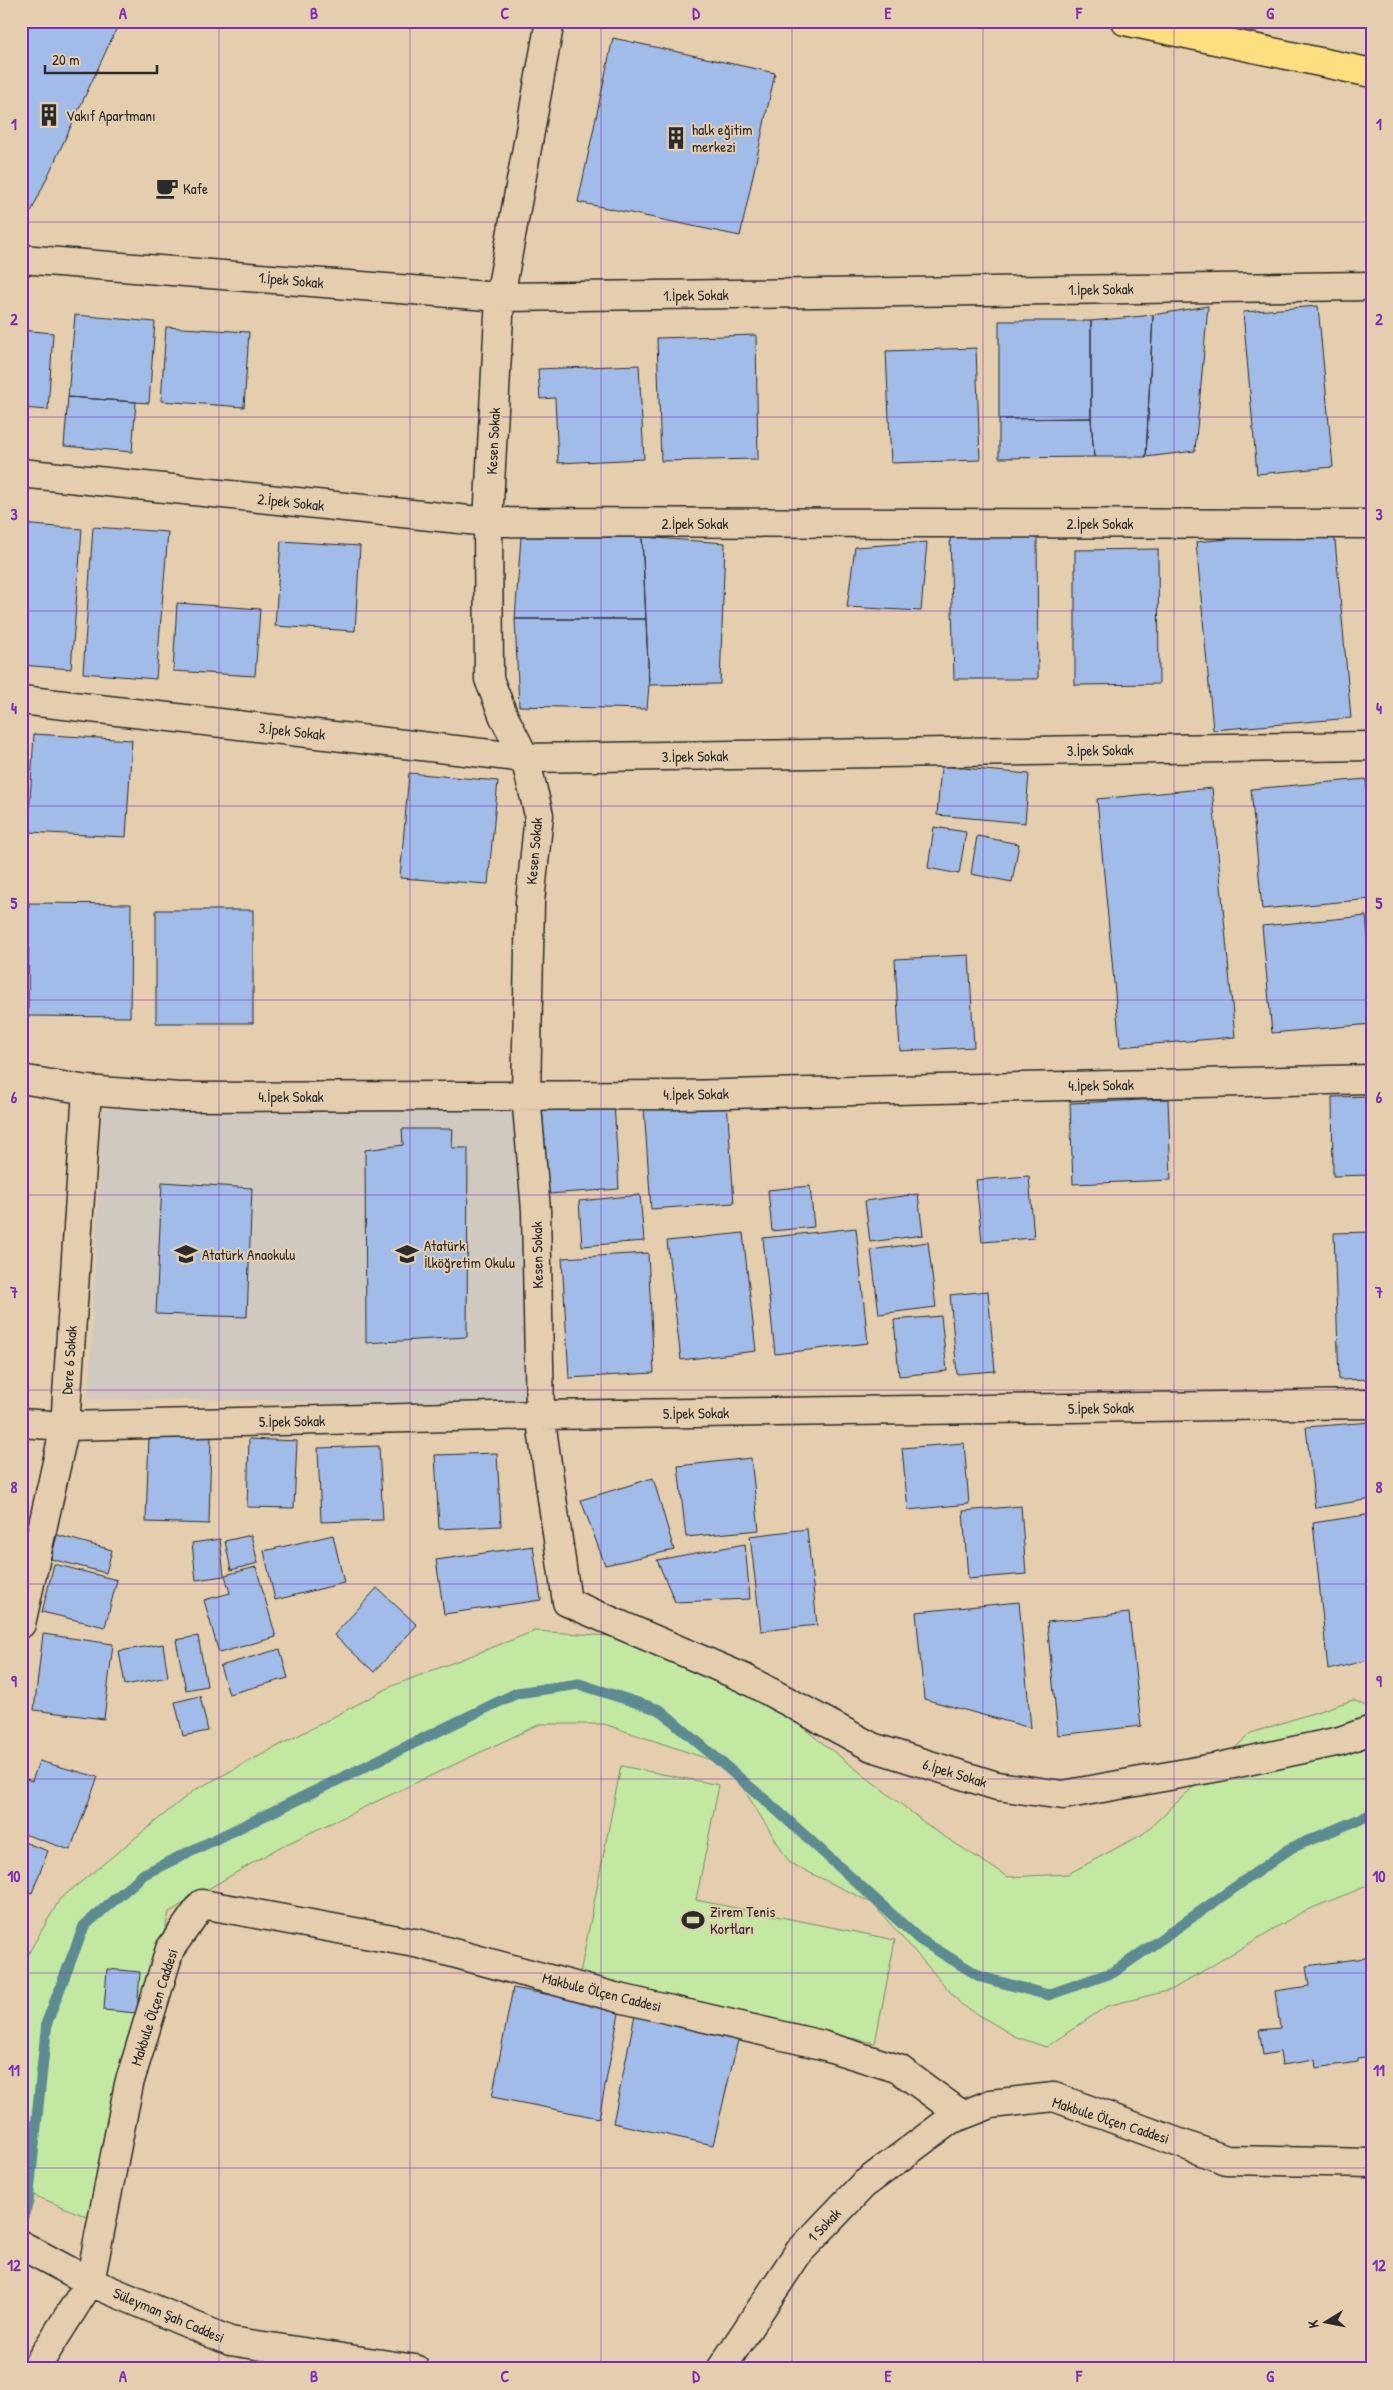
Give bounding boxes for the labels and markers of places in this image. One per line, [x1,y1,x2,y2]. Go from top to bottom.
building icon: Vakıf Apartmanı [36,102,62,128]
place label: Vakıf Apartmanı [66,105,156,126]
place label: halk eğitim merkezi [692,119,753,157]
building icon: halk eğitim merkezi [663,125,689,151]
cafe icon: Kafe [154,175,180,201]
place label: Kafe [183,178,208,199]
place label: Atatürk İlköğretim Okulu [424,1235,515,1273]
school or university icon: Atatürk Anaokulu [173,1241,199,1267]
school or university icon: Atatürk İlköğretim Okulu [394,1241,420,1267]
place label: Atatürk Anaokulu [202,1244,295,1265]
place label: Zirem Tenis Kortları [710,1901,775,1939]
sports icon: Zirem Tenis Kortları [680,1907,706,1933]

